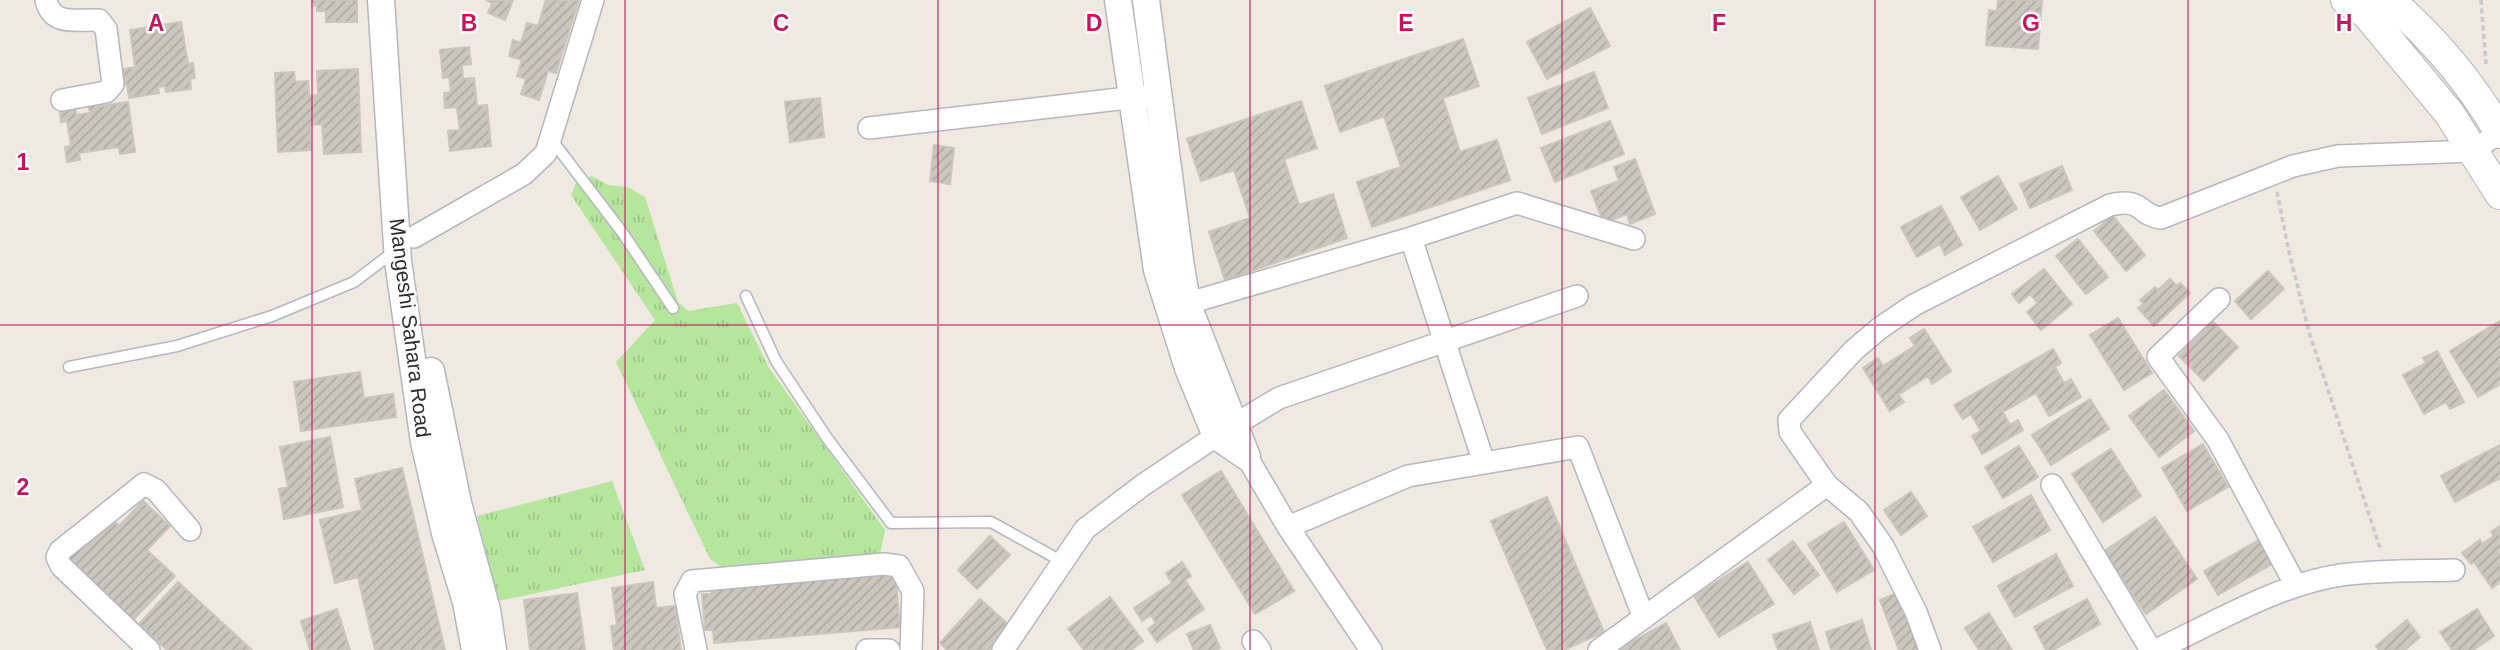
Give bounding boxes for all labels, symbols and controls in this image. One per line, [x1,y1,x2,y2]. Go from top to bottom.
text: A [148,10,164,36]
text: B [461,10,477,36]
text: C [773,10,789,36]
text: D [1086,10,1102,36]
text: E [1398,10,1414,36]
text: F [1712,10,1726,36]
text: G [2022,10,2040,36]
text: H [2336,10,2352,36]
text: 1 [17,149,30,175]
street label: Mangeshi Sahara Road [386,217,435,439]
text: 2 [17,474,29,500]

